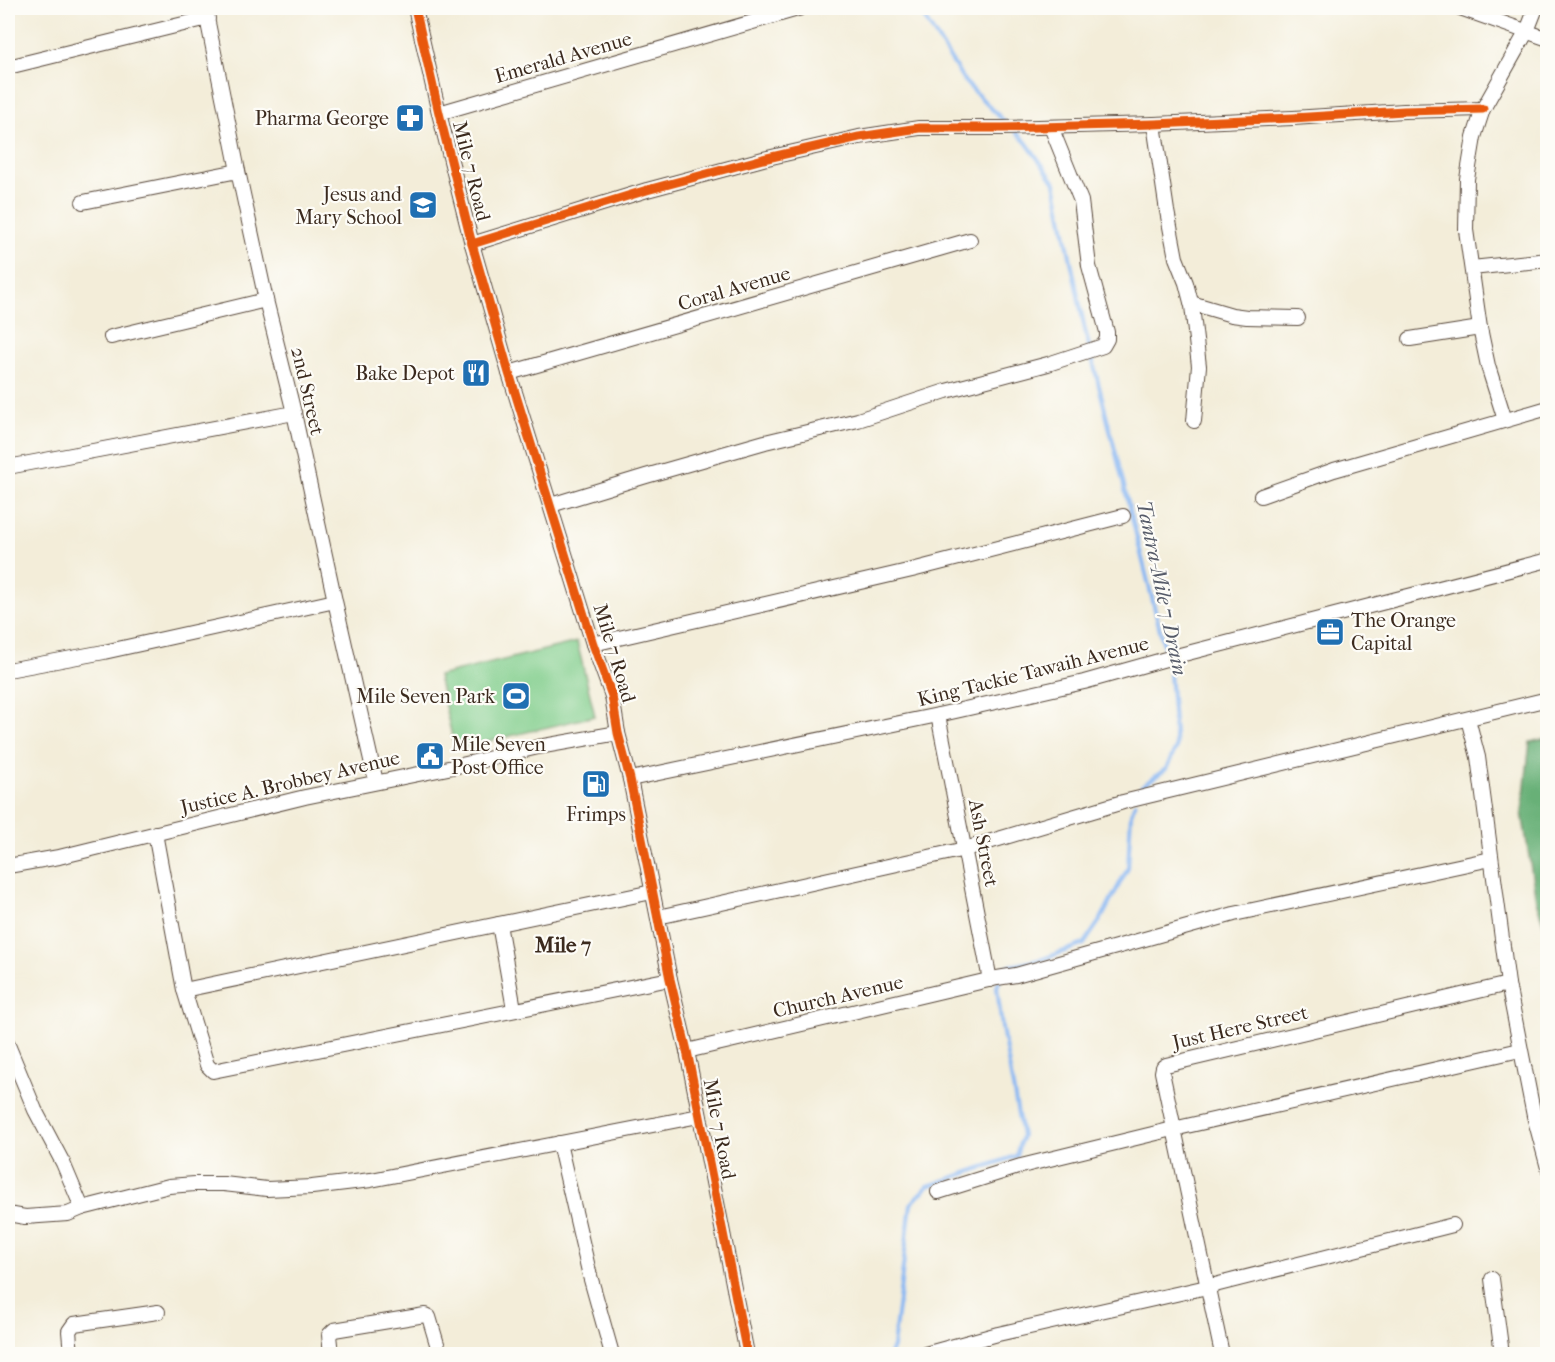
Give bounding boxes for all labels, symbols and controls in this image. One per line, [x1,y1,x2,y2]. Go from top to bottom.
street label: Emerald Avenue [492,27,634,88]
pharmacy icon: Pharma George [394,102,426,134]
place label: Pharma George [255,107,389,130]
street label: Mile 7 Road [448,119,495,225]
place label: Jesus and Mary School [295,183,403,229]
school or university icon: Jesus and Mary School [407,189,439,221]
street label: Coral Avenue [675,261,793,315]
street label: 2nd Street [286,345,329,437]
restaurant icon: Bake Depot [460,357,492,389]
place label: Bake Depot [355,362,455,385]
water label: Tantra-Mile 7 Drain [1132,498,1192,678]
street label: Mile 7 Road [589,601,641,706]
place label: The Orange Capital [1351,609,1456,655]
office icon: The Orange Capital [1314,616,1346,648]
street label: King Tackie Tawaih Avenue [915,632,1151,711]
sports icon: Mile Seven Park [500,680,532,712]
place label: Mile Seven Park [356,685,496,708]
place label: Mile Seven Post Office [451,733,546,779]
public building icon: Mile Seven Post Office [414,740,446,772]
street label: Justice A. Brobbey Avenue [176,746,402,819]
fuel station icon: Frimps [580,768,612,800]
street label: Ash Street [964,796,1003,889]
place label: Frimps [566,803,626,826]
district label: Mile 7 [534,933,591,957]
street label: Church Avenue [771,970,906,1023]
street label: Just Here Street [1168,1001,1310,1055]
street label: Mile 7 Road [698,1077,741,1183]

